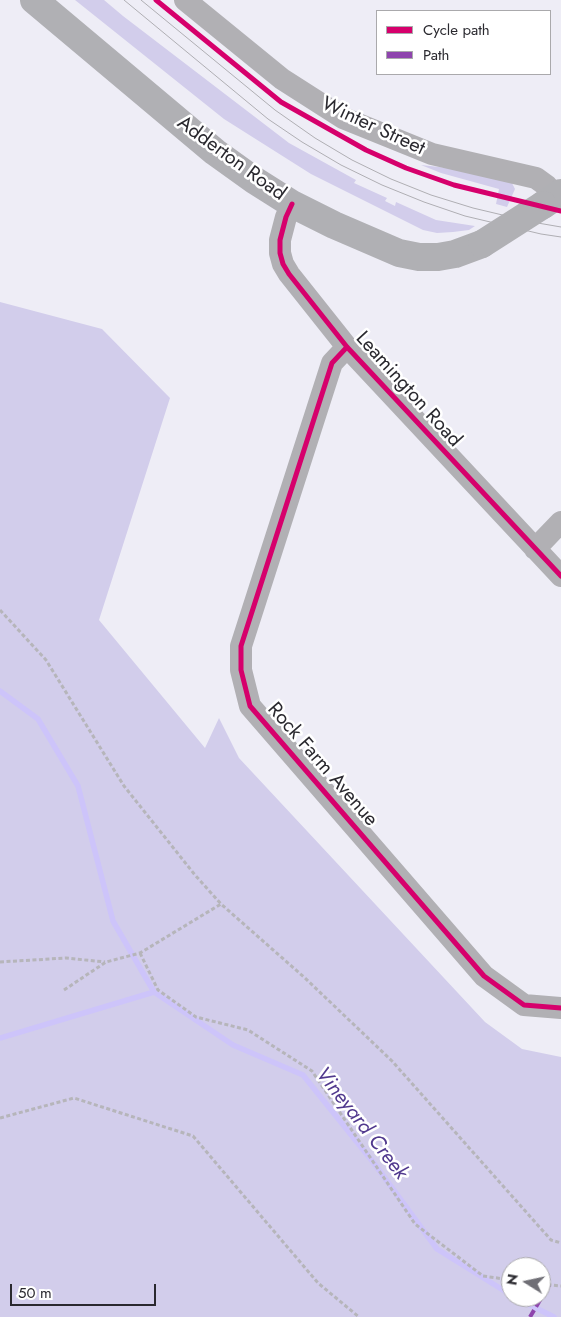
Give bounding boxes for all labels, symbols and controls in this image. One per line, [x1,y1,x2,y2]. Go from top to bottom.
legend [376,10,551,75]
text: Cycle path [423,19,490,41]
text: Path [423,44,449,66]
street label: Winter Street [318,93,428,161]
street label: Adderton Road [172,112,290,206]
street label: Leamington Road [350,327,466,453]
street label: Rock Farm Avenue [262,698,382,832]
water label: Vineyard Creek [309,1063,413,1185]
north arrow [501,1257,551,1307]
text: N [501,1272,523,1287]
scale bar [12,1274,159,1306]
text: 50 m [18,1282,52,1304]

